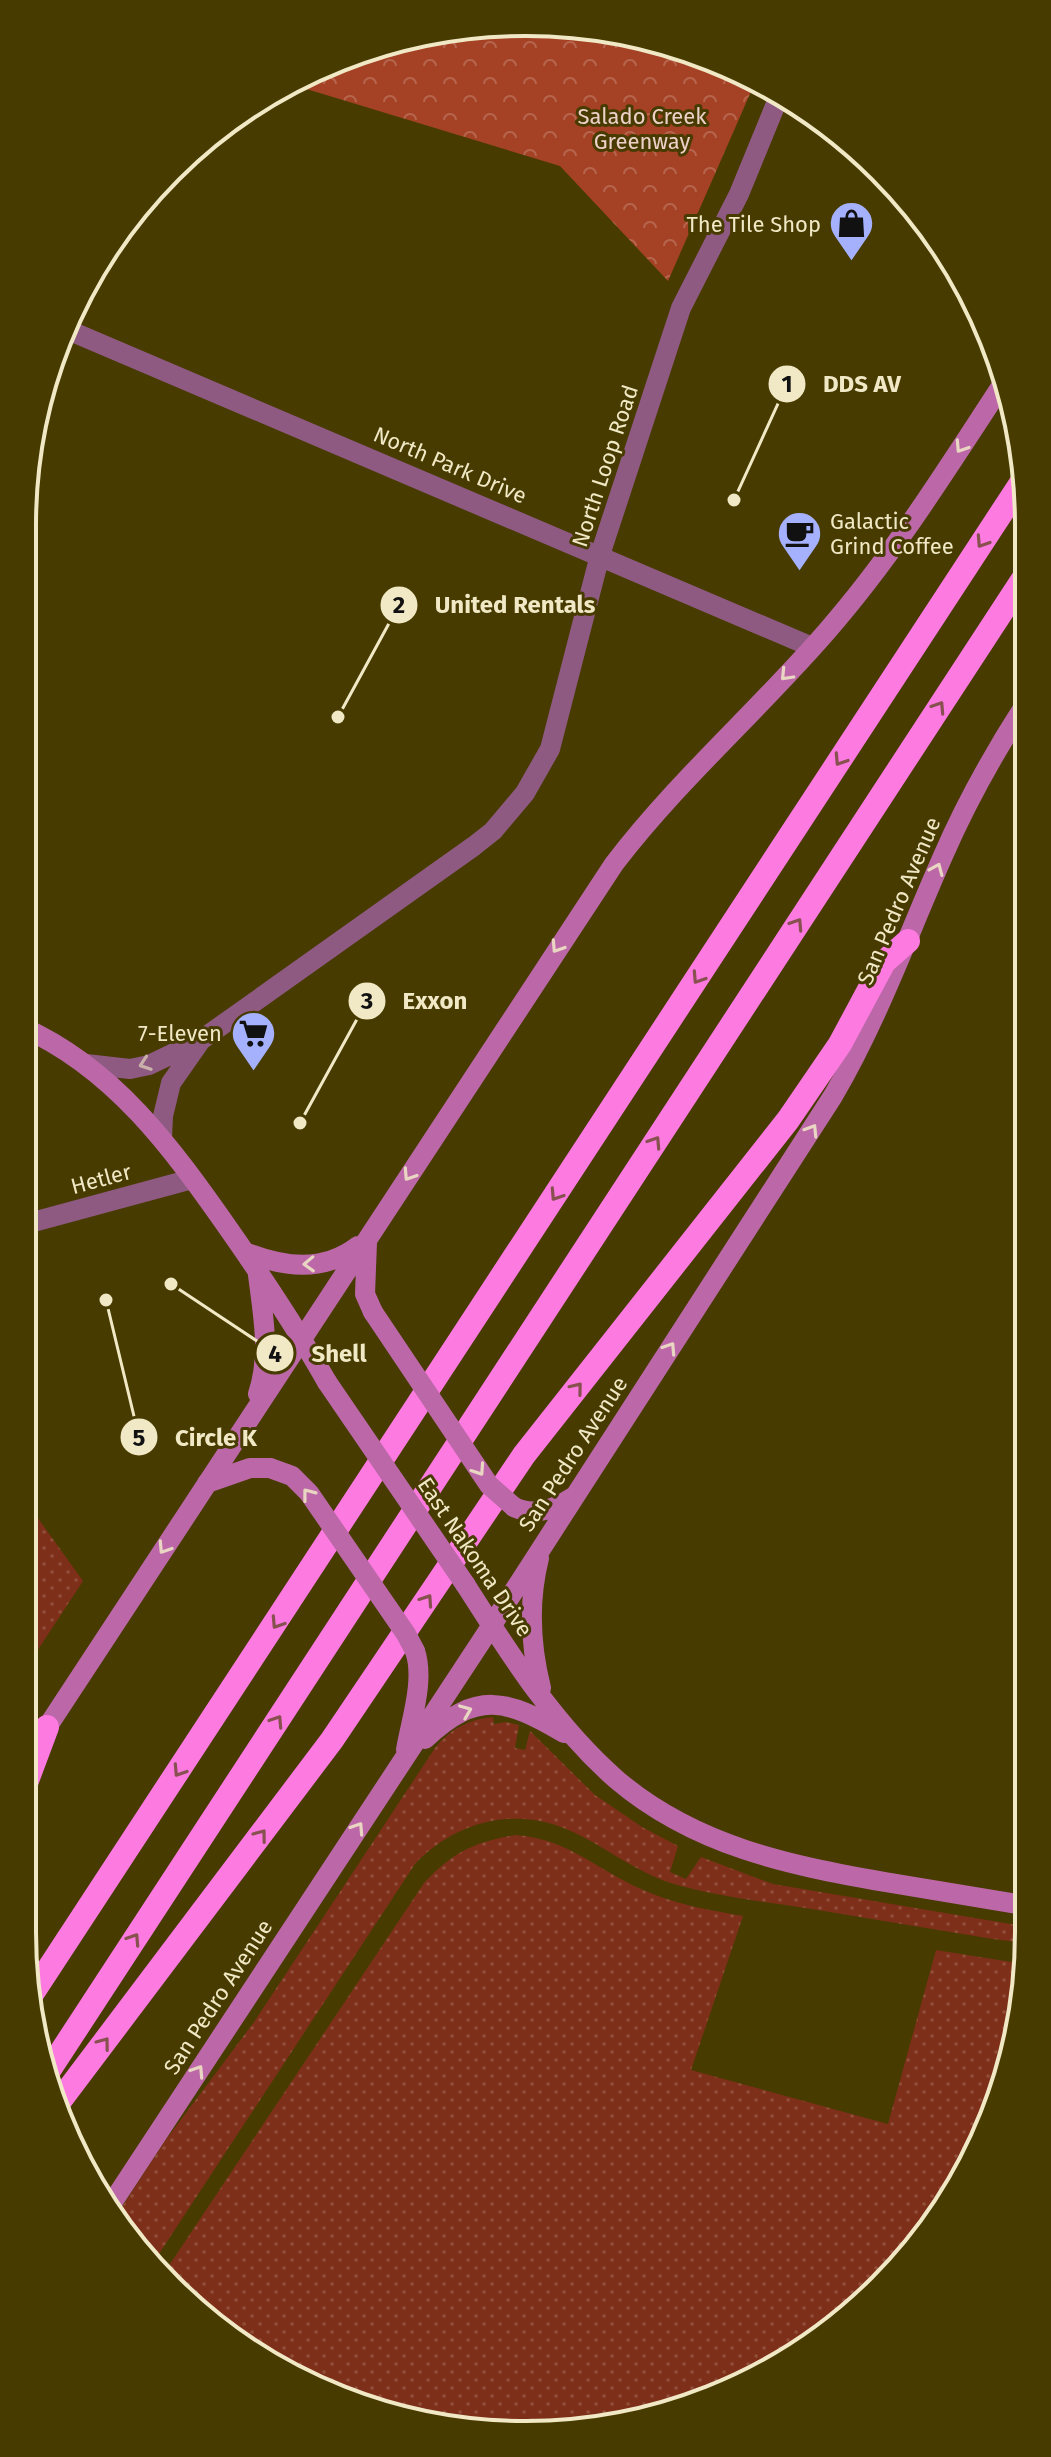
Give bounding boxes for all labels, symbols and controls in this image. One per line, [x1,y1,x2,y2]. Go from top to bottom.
park label: Salado Creek Greenway [578,103,707,155]
shop icon: The Tile Shop [828,200,876,263]
place label: The Tile Shop [686,211,821,238]
callout: DDS AV [767,360,917,408]
text: 1 [781,370,793,398]
text: DDS AV [823,370,902,398]
street label: North Loop Road [566,382,644,550]
street label: North Park Drive [369,421,531,509]
one-way arrow [956,438,971,453]
place label: Galactic Grind Coffee [830,508,954,560]
cafe icon: Galactic Grind Coffee [775,510,823,573]
one-way arrow [977,534,992,548]
callout: United Rentals [379,581,611,629]
text: 2 [393,591,405,619]
text: United Rentals [435,591,596,619]
one-way arrow [781,666,795,680]
one-way arrow [930,701,945,716]
one-way arrow [835,751,850,766]
street label: San Pedro Avenue [852,813,946,989]
one-way arrow [928,863,944,877]
one-way arrow [787,919,802,933]
one-way arrow [552,939,567,953]
one-way arrow [692,969,707,983]
callout: Exxon [347,977,484,1025]
text: 3 [360,987,373,1015]
text: Exxon [403,987,467,1015]
supermarket icon: 7-Eleven [229,1009,277,1072]
place label: 7-Eleven [138,1020,222,1047]
one-way arrow [139,1054,153,1071]
one-way arrow [802,1124,817,1139]
one-way arrow [645,1136,660,1151]
street label: Hetler [68,1158,135,1200]
one-way arrow [404,1166,419,1180]
one-way arrow [550,1187,565,1201]
one-way arrow [302,1256,315,1273]
callout: Shell [255,1329,383,1377]
text: 4 [268,1340,282,1368]
text: Shell [311,1340,367,1368]
one-way arrow [661,1342,676,1357]
street label: San Pedro Avenue [513,1371,633,1537]
one-way arrow [567,1382,581,1397]
callout: Circle K [119,1413,274,1461]
text: 5 [133,1424,146,1452]
text: Circle K [175,1424,258,1452]
one-way arrow [469,1461,484,1475]
street label: East Nakoma Drive [412,1472,538,1642]
one-way arrow [304,1488,318,1502]
one-way arrow [159,1540,174,1554]
one-way arrow [417,1594,432,1609]
one-way arrow [271,1614,286,1629]
one-way arrow [458,1704,472,1721]
one-way arrow [267,1716,282,1730]
one-way arrow [174,1762,189,1777]
one-way arrow [348,1822,363,1836]
one-way arrow [251,1829,265,1844]
street label: San Pedro Avenue [158,1914,278,2080]
one-way arrow [125,1933,140,1948]
one-way arrow [94,2037,108,2051]
one-way arrow [189,2066,204,2080]

